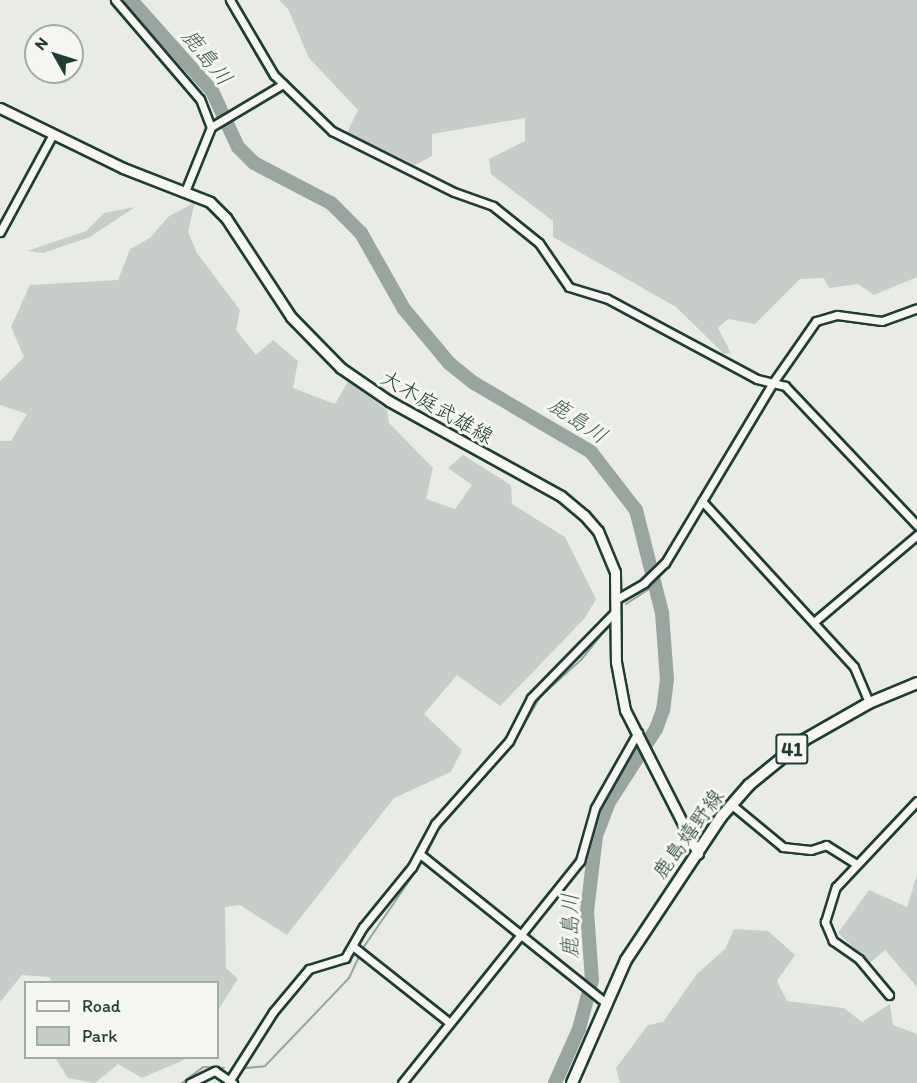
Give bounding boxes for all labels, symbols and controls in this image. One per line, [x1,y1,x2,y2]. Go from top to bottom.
water label: 鹿島川 [176,23,238,91]
north arrow [24,24,84,84]
text: N [30,33,52,54]
street label: 大木庭武雄線 [376,365,498,449]
water label: 鹿島川 [543,391,613,449]
road number: 41 [774,732,810,766]
street label: 鹿島嬉野線 [647,784,729,884]
water label: 鹿島川 [557,893,583,959]
legend [24,981,219,1059]
text: Road [82,995,121,1017]
text: Park [82,1025,117,1047]

